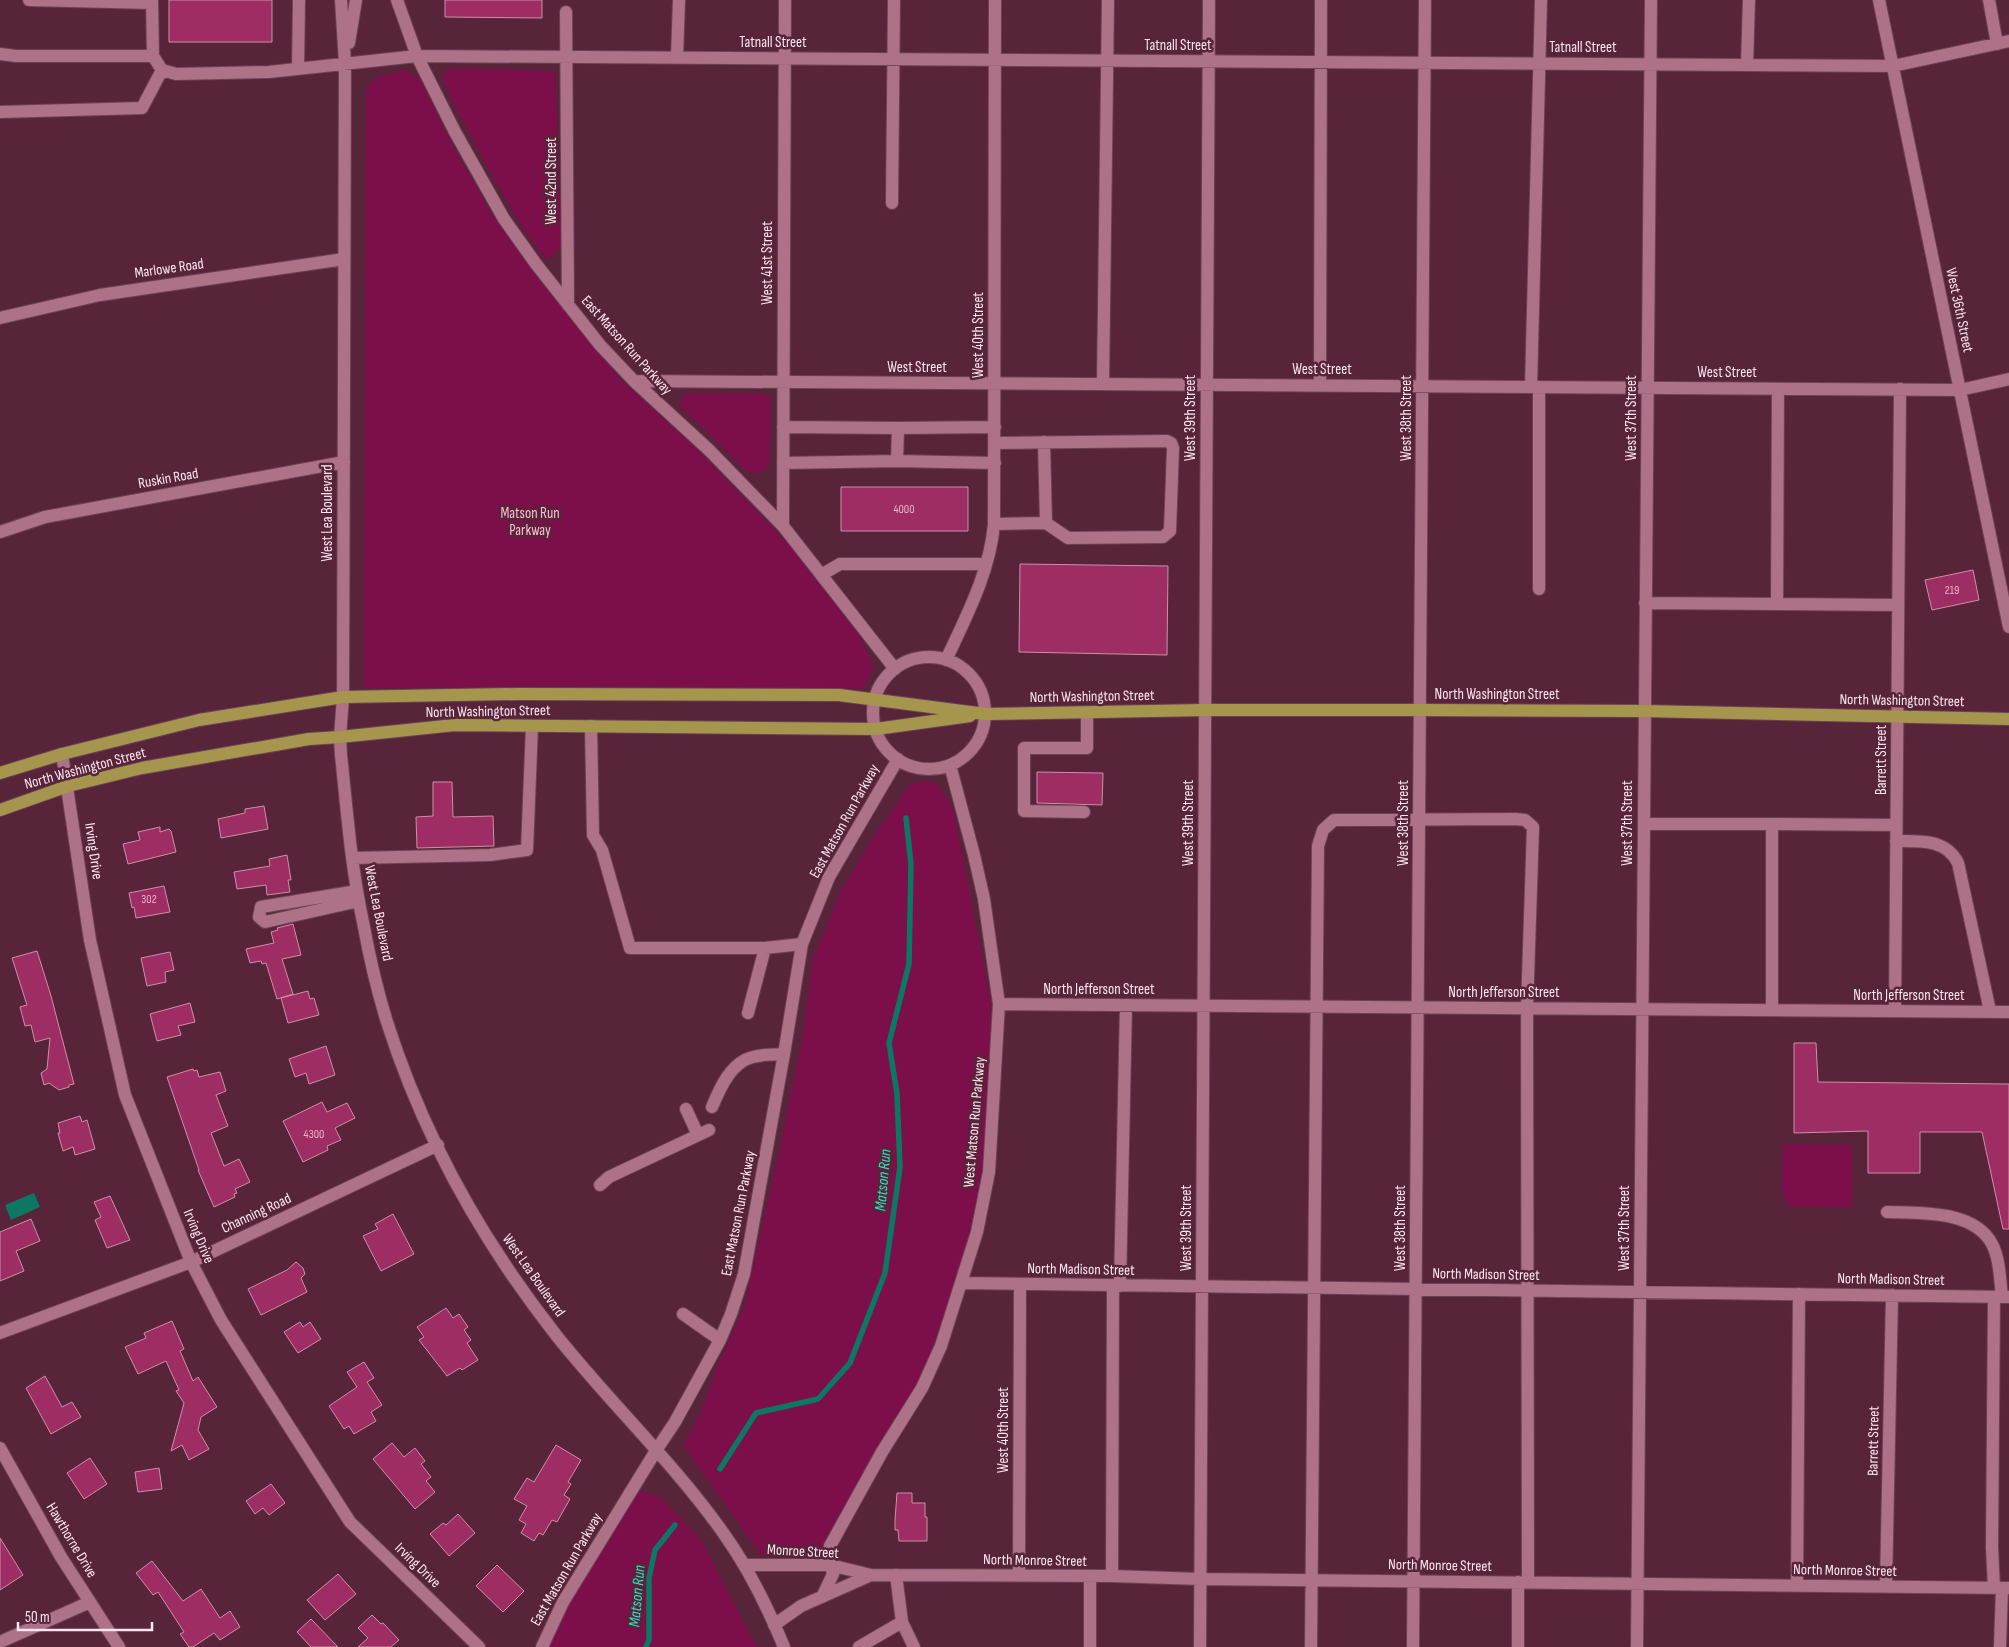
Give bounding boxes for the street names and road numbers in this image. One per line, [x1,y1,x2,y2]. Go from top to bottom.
street label: Tatnall Street [739,33,807,52]
street label: Tatnall Street [1144,36,1212,55]
street label: Tatnall Street [1549,38,1617,57]
street label: West 42nd Street [542,137,561,225]
street label: West 41st Street [758,221,777,305]
street label: Marlowe Road [133,254,205,283]
street label: West 36th Street [1941,266,1978,354]
street label: East Matson Run Parkway [577,292,676,399]
street label: West 40th Street [969,292,988,378]
street label: West Street [887,358,947,377]
street label: West Street [1292,360,1352,379]
street label: West Street [1697,363,1757,382]
street label: West 39th Street [1181,375,1200,461]
street label: West 38th Street [1397,375,1416,461]
street label: West 37th Street [1622,375,1641,461]
street label: Ruskin Road [136,464,200,493]
street label: West Lea Boulevard [318,464,337,562]
street label: North Washington Street [1435,685,1560,704]
street label: North Washington Street [1029,686,1155,707]
street label: North Washington Street [1839,690,1965,711]
street label: North Washington Street [425,701,551,722]
street label: Barrett Street [1872,725,1891,795]
street label: North Washington Street [22,743,148,794]
street label: East Matson Run Parkway [805,761,884,882]
street label: West 39th Street [1179,780,1198,866]
street label: West 38th Street [1394,780,1413,866]
street label: West 37th Street [1618,780,1637,866]
street label: Irving Drive [80,822,107,881]
street label: West Lea Boulevard [360,864,397,963]
street label: North Jefferson Street [1043,980,1155,999]
street label: North Jefferson Street [1448,983,1560,1002]
street label: North Jefferson Street [1853,986,1965,1005]
street label: West Matson Run Parkway [959,1056,990,1188]
street label: East Matson Run Parkway [717,1149,760,1277]
street label: West 39th Street [1177,1185,1196,1271]
street label: West 38th Street [1391,1185,1410,1271]
street label: West 37th Street [1615,1185,1634,1271]
street label: Channing Road [218,1189,294,1238]
street label: Irving Drive [179,1206,218,1266]
street label: West Lea Boulevard [498,1230,569,1320]
street label: North Madison Street [1027,1259,1135,1280]
street label: North Madison Street [1432,1264,1540,1285]
street label: North Madison Street [1837,1269,1945,1290]
street label: West 40th Street [994,1387,1013,1473]
street label: Barrett Street [1863,1405,1884,1476]
street label: Hawthorne Drive [42,1499,101,1581]
street label: East Matson Run Parkway [526,1509,607,1629]
street label: Irving Drive [391,1539,445,1592]
street label: Monroe Street [767,1540,840,1563]
street label: North Monroe Street [983,1550,1087,1571]
street label: North Monroe Street [1388,1555,1492,1576]
street label: North Monroe Street [1793,1560,1897,1581]

